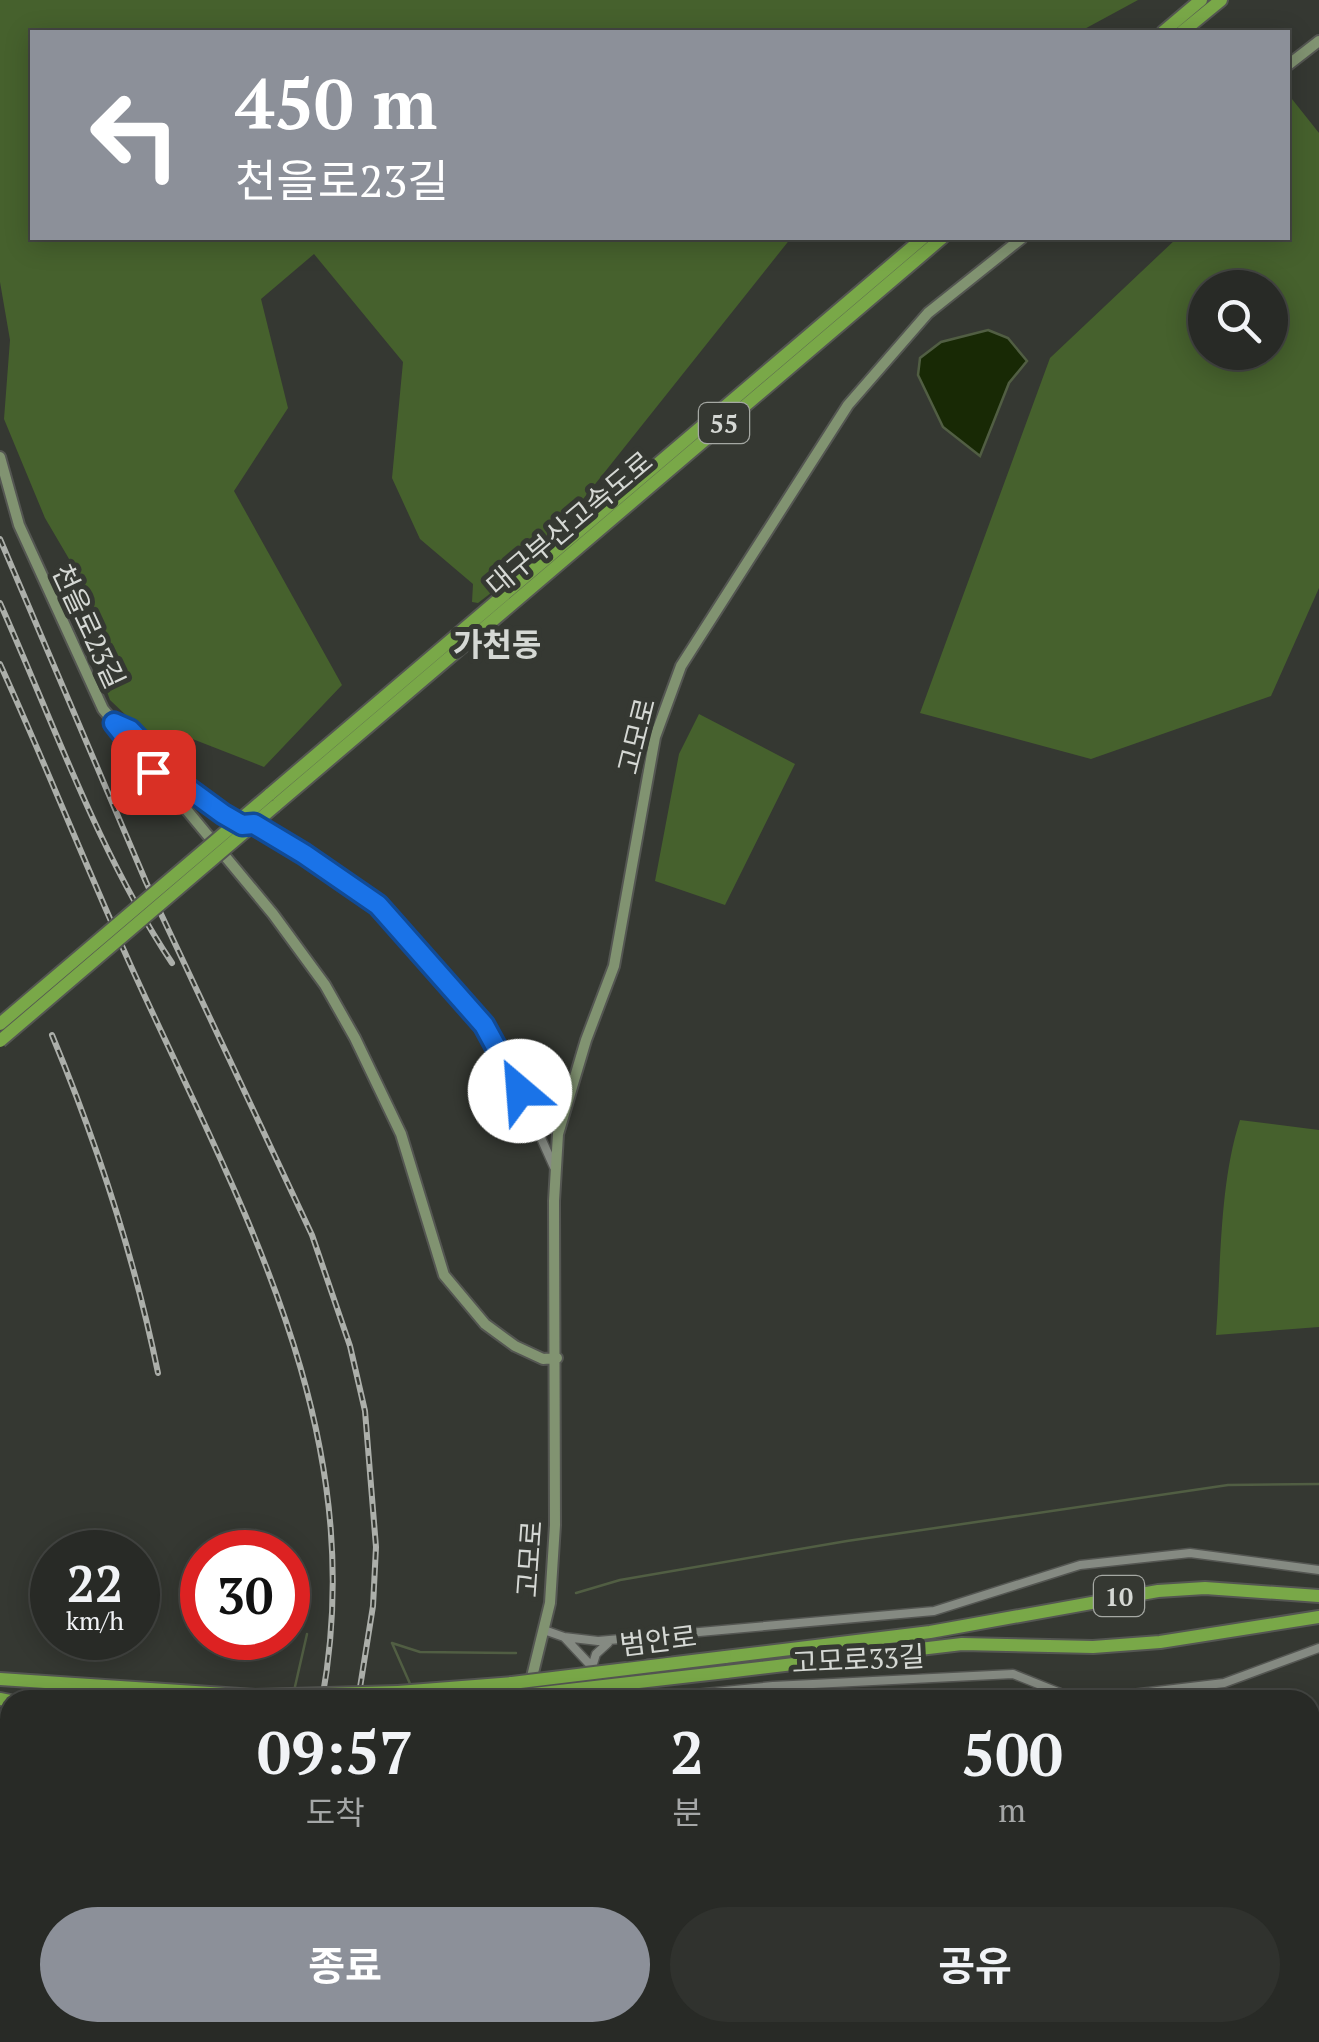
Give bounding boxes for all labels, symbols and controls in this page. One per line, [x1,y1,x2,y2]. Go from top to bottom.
text: 450 m [235,56,437,149]
icon: left [70,70,200,200]
text: 천을로23길 [235,150,449,210]
map controls [1188,270,1288,370]
button: search [1188,270,1288,370]
road number: 55 [699,403,749,443]
street label: 대구부산고속도로 [478,443,660,603]
street label: 천을로23길 [44,558,134,694]
district label: 가천동 [453,623,541,665]
street label: 고모로 [609,694,663,778]
pin [111,730,196,815]
icon: arrive [126,745,181,800]
position arrow [468,1039,572,1143]
street label: 고모로 [508,1519,550,1599]
speed limit sign: 30 [180,1530,310,1660]
text: 22 [67,1550,123,1616]
road number: 10 [1094,1576,1144,1616]
text: km/h [66,1604,124,1637]
street label: 범안로 [617,1617,699,1663]
street label: 고모로33길 [791,1637,925,1681]
text: 09:57 [257,1712,413,1791]
text: 2 [670,1712,704,1791]
text: 500 [961,1714,1063,1793]
text: m [998,1789,1026,1831]
text: 도착 [306,1791,365,1833]
text: 분 [673,1791,702,1833]
button: 종료 [40,1907,650,2022]
button: 공유 [670,1907,1280,2022]

